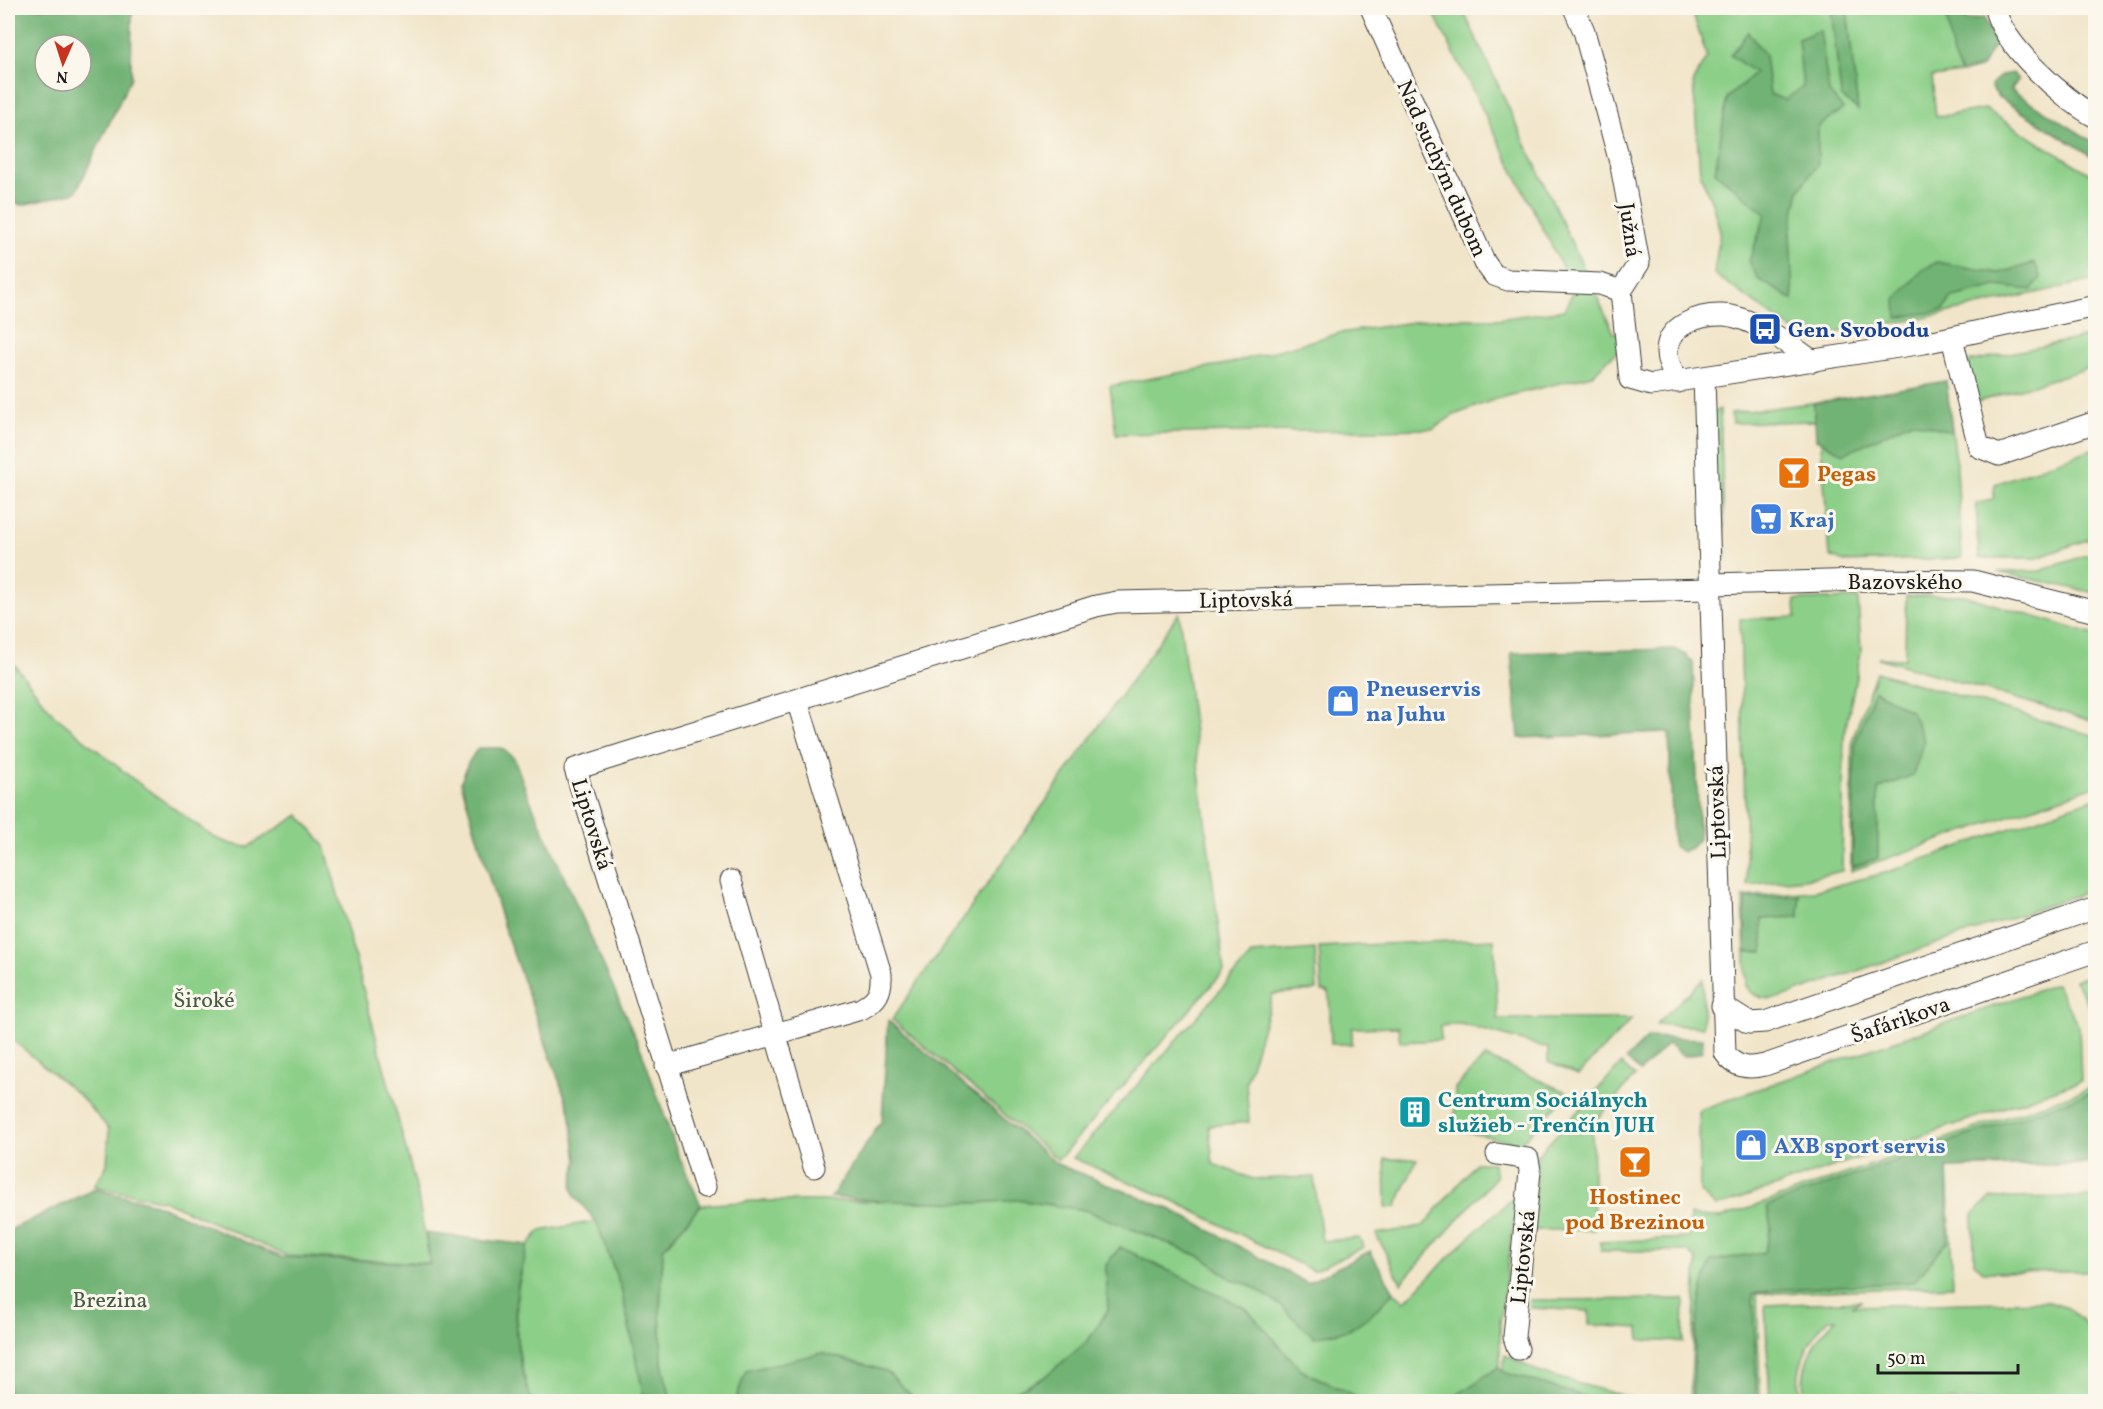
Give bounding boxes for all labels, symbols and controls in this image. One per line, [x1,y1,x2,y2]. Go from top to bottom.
north arrow [33,33,93,93]
text: N [56,65,69,87]
street label: Nad suchým dubom [1388,75,1494,263]
street label: Južná [1609,201,1648,260]
bus stop icon: Gen. Svobodu [1747,311,1783,347]
place label: Gen. Svobodu [1788,316,1929,347]
bar icon: Pegas [1776,455,1812,491]
place label: Pegas [1817,460,1876,491]
supermarket icon: Kraj [1748,501,1784,537]
place label: Kraj [1789,506,1834,537]
street label: Bazovského [1847,568,1963,599]
street label: Liptovská [1199,585,1294,618]
place label: Pneuservis na Juhu [1366,675,1481,731]
shop icon: Pneuservis na Juhu [1325,683,1361,719]
street label: Liptovská [1701,764,1736,860]
street label: Liptovská [562,775,619,874]
park label: Široké [173,986,235,1017]
street label: Šafárikova [1847,990,1955,1053]
place label: Centrum Sociálnych služieb - Trenčín JUH [1438,1086,1655,1142]
building icon: Centrum Sociálnych služieb - Trenčín JUH [1397,1094,1433,1130]
shop icon: AXB sport servis [1733,1127,1769,1163]
place label: AXB sport servis [1774,1132,1946,1163]
bar icon: Hostinec pod Brezinou [1617,1144,1653,1180]
place label: Hostinec pod Brezinou [1565,1183,1705,1239]
street label: Liptovská [1504,1209,1545,1306]
park label: Brezina [72,1286,148,1317]
scale bar [1878,1337,2018,1375]
text: 50 m [1887,1347,1926,1372]

